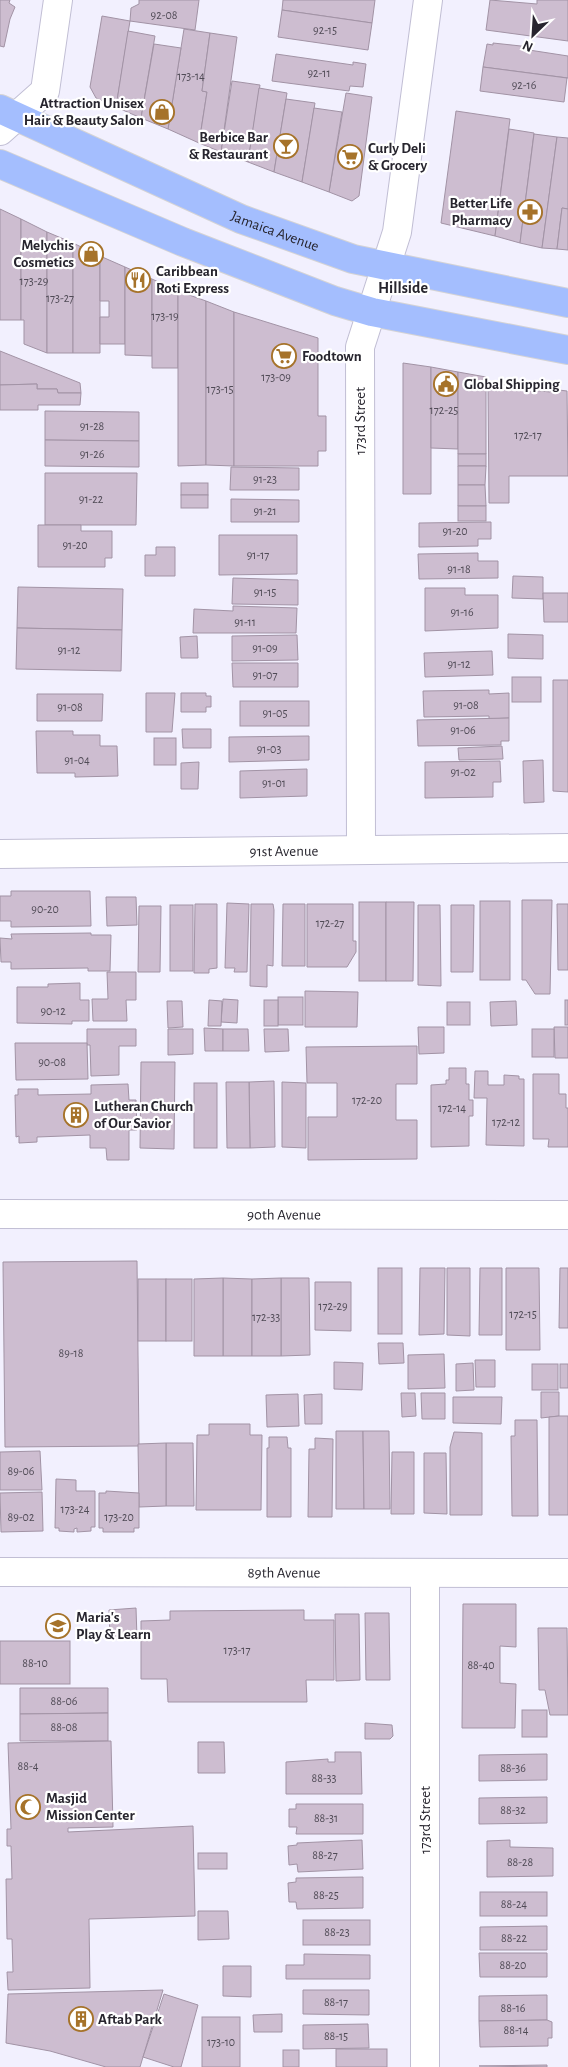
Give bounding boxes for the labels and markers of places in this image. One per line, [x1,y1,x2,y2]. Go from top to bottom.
place label: Attraction Unisex Hair & Beauty Salon [24,96,144,128]
shop icon: Attraction Unisex Hair & Beauty Salon [149,99,175,125]
place label: Berbice Bar & Restaurant [189,130,269,162]
bar icon: Berbice Bar & Restaurant [273,133,299,159]
place label: Curly Deli & Grocery [368,141,427,173]
supermarket icon: Curly Deli & Grocery [337,144,363,170]
place label: Better Life Pharmacy [449,196,512,228]
pharmacy icon: Better Life Pharmacy [517,199,543,225]
place label: Melychis Cosmetics [14,238,74,270]
shop icon: Melychis Cosmetics [78,241,104,267]
place label: Caribbean Roti Express [156,264,229,296]
restaurant icon: Caribbean Roti Express [125,267,151,293]
supermarket icon: Foodtown [271,343,297,369]
place label: Foodtown [302,349,362,364]
public building icon: Global Shipping [433,371,459,397]
place label: Global Shipping [464,377,560,392]
place label: Lutheran Church of Our Savior [94,1099,193,1131]
building icon: Lutheran Church of Our Savior [63,1102,89,1128]
place label: Maria's Play & Learn [76,1610,151,1642]
school or university icon: Maria's Play & Learn [45,1613,71,1639]
place label: Masjid Mission Center [46,1791,135,1823]
mosque icon: Masjid Mission Center [15,1794,41,1820]
building icon: Aftab Park [68,2006,94,2032]
place label: Aftab Park [98,2012,162,2027]

